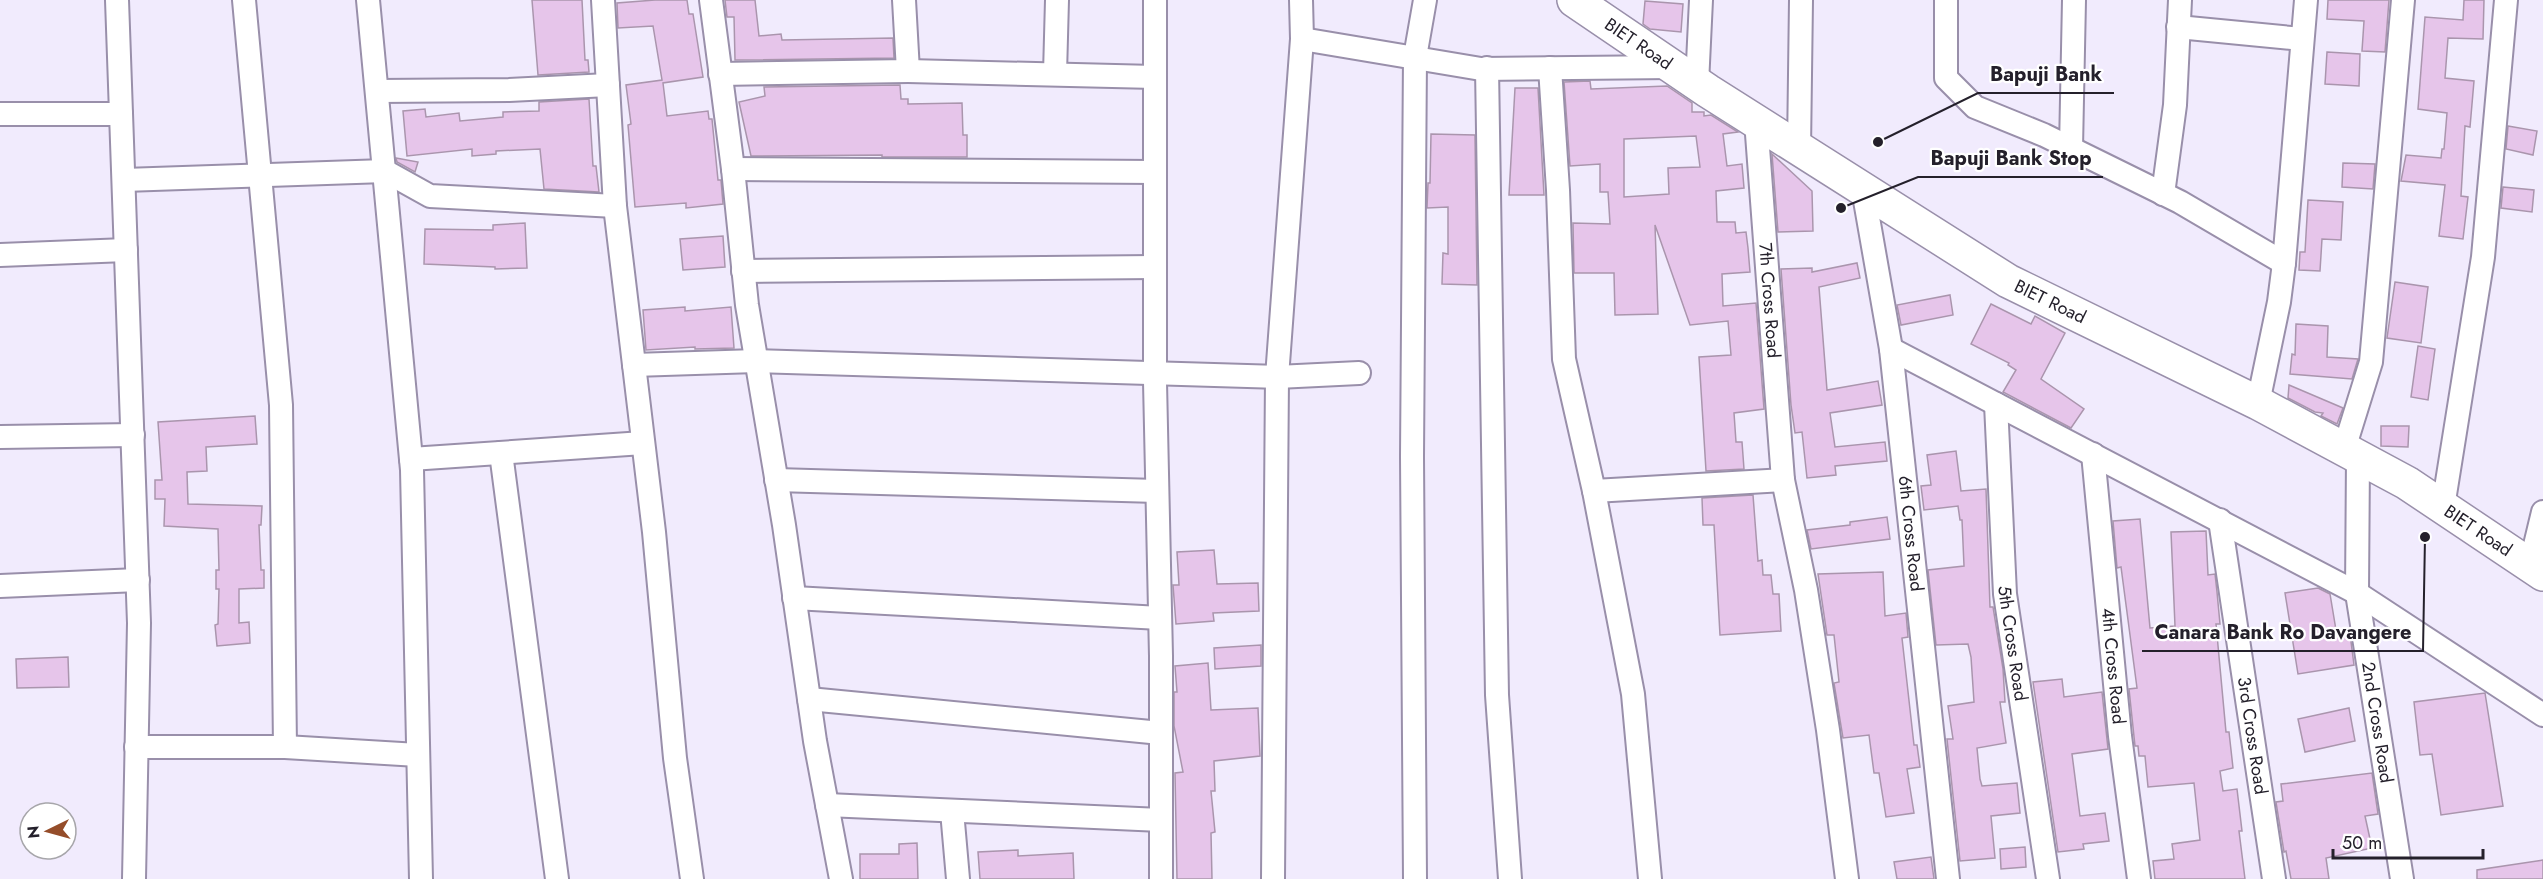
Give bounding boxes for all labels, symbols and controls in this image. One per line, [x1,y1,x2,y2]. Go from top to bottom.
street label: BIET Road [1599,11,1678,76]
callout: Bapuji Bank [1978,55,2114,93]
text: Bapuji Bank [1990,60,2102,89]
callout: Bapuji Bank Stop [1918,139,2103,177]
text: Bapuji Bank Stop [1931,144,2091,173]
street label: 7th Cross Road [1752,242,1787,359]
street label: BIET Road [2010,273,2090,330]
street label: 6th Cross Road [1892,474,1930,593]
street label: BIET Road [2439,498,2517,563]
street label: 5th Cross Road [1992,585,2034,703]
street label: 4th Cross Road [2095,607,2132,725]
callout: Canara Bank Ro Davangere [2142,613,2423,651]
text: Canara Bank Ro Davangere [2154,618,2412,647]
street label: 2nd Cross Road [2355,660,2400,785]
street label: 3rd Cross Road [2231,675,2274,796]
north arrow [18,801,78,861]
scale bar [2333,822,2483,860]
text: N [22,825,46,840]
text: 50 m [2342,830,2382,856]

